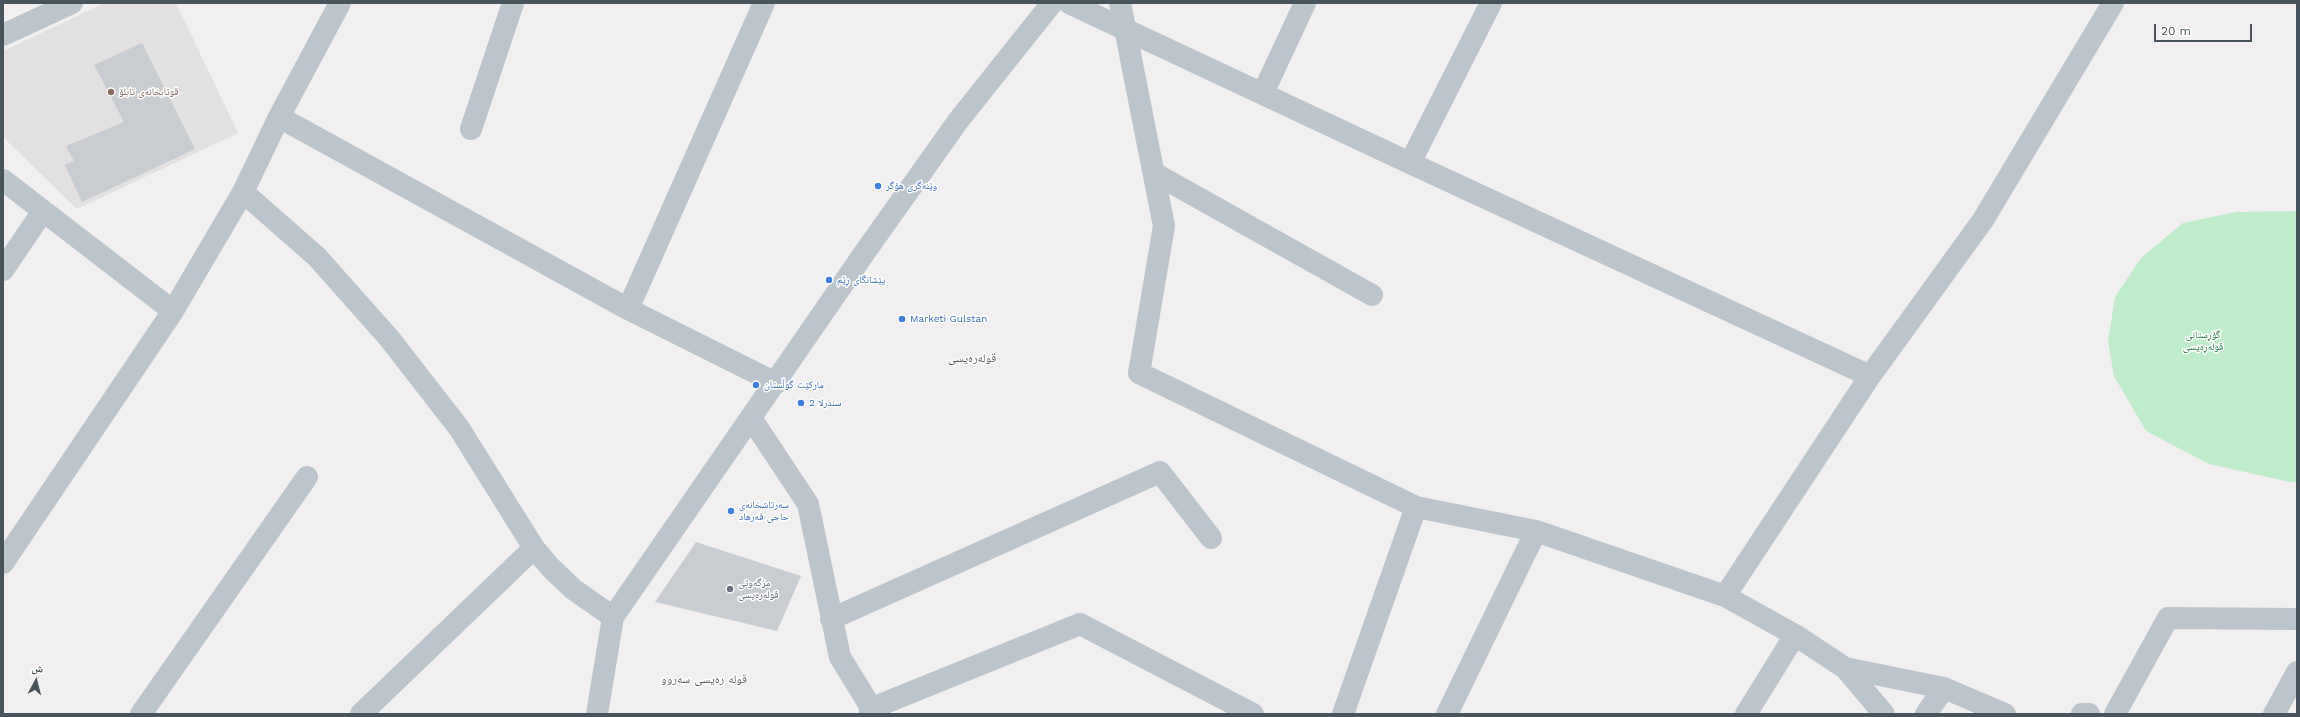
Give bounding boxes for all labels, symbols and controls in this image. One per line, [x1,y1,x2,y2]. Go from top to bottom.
scale bar [2156,16,2254,42]
text: 20 m [2161,24,2191,38]
place label: قوتابخانەی تابلۆ [119,86,178,98]
marker: قوتابخانەی تابلۆ [106,87,116,97]
place label: وێنەگری هۆگر [886,180,937,192]
marker: وێنەگری هۆگر [873,181,883,191]
place label: پێشانگای ڕێم [837,274,885,286]
marker: پێشانگای ڕێم [824,275,834,285]
place label: Marketi Gulstan [910,313,987,325]
marker: Marketi Gulstan [897,314,907,324]
park label: گۆڕستانی قولەڕەیسی [2183,329,2223,352]
district label: قولەرەیسی [948,351,996,365]
place label: مارکێت گوڵستان [764,379,824,391]
marker: مارکێت گوڵستان [751,380,761,390]
place label: سندرلا 2 [809,397,842,409]
marker: سندرلا 2 [796,398,806,408]
place label: سەرتاشخانەی حاجی فەرهاد [739,499,789,522]
marker: سەرتاشخانەی حاجی فەرهاد [726,506,736,516]
place label: مزگەوتی قولەرەیسی [738,577,778,600]
marker: مزگەوتی قولەرەیسی [725,584,735,594]
north arrow [16,661,56,701]
text: ش [31,661,44,676]
district label: قولە رەیسی سەروو [661,672,747,686]

